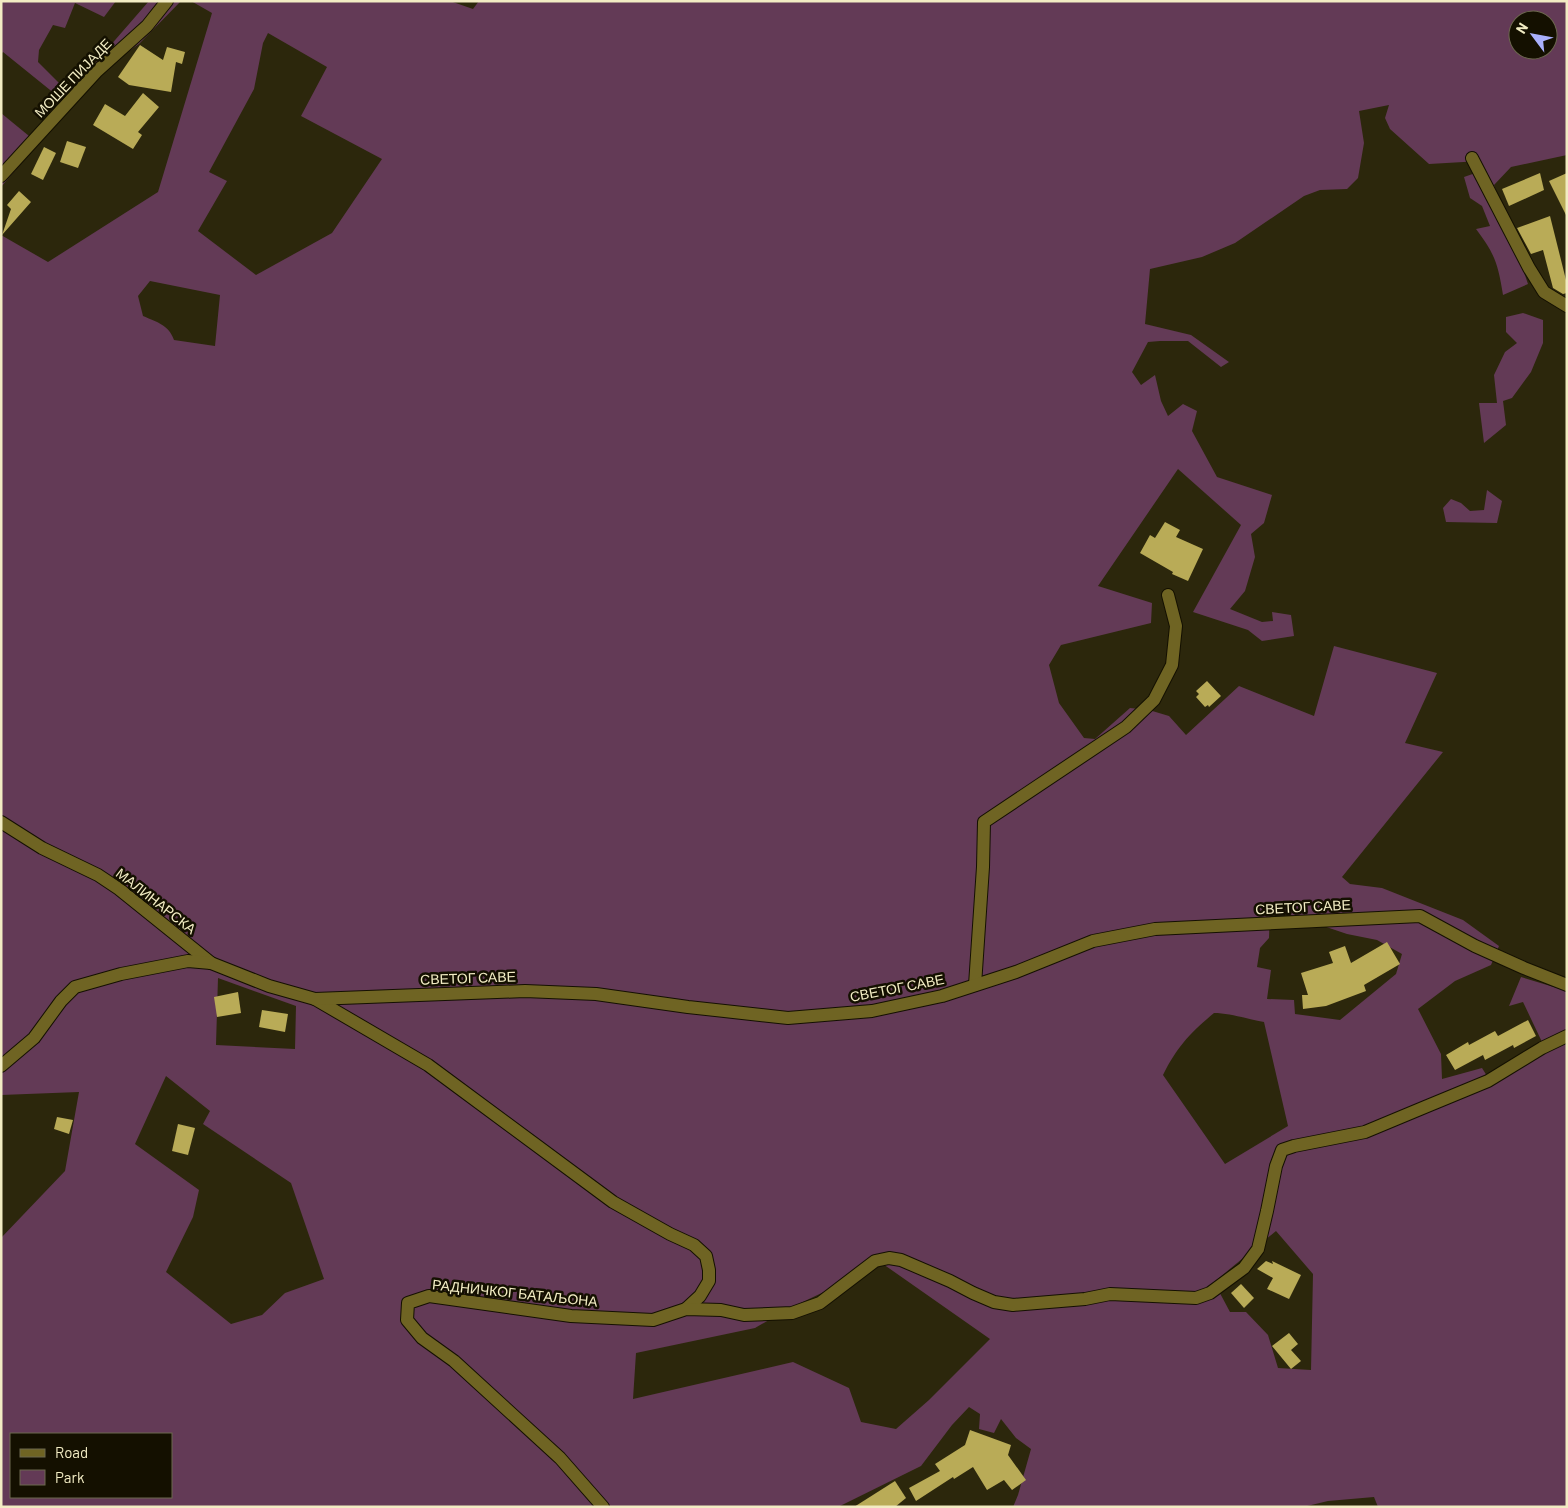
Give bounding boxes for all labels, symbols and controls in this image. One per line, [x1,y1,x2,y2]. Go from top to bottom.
north arrow [1508,10,1558,60]
text: N [1512,19,1531,36]
street label: МОШЕ ПИЈАДЕ [31,35,115,121]
street label: МАЛИНАРСКА [113,864,200,938]
street label: СВЕТОГ САВЕ [1255,896,1351,917]
street label: СВЕТОГ САВЕ [420,967,516,988]
street label: СВЕТОГ САВЕ [848,970,946,1005]
street label: РАДНИЧКОГ БАТАЉОНА [432,1275,599,1310]
legend [10,1433,172,1498]
text: Road [55,1443,88,1461]
text: Park [55,1468,85,1486]

